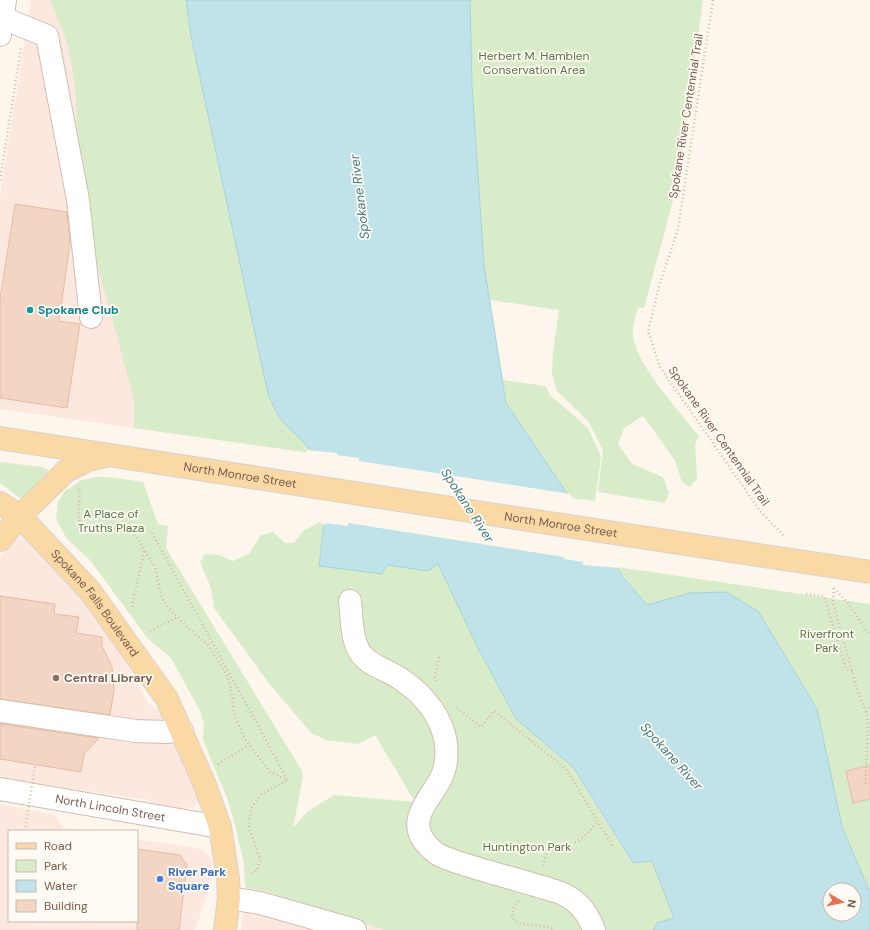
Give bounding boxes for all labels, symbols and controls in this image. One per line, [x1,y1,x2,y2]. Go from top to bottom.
street label: Spokane River Centennial Trail [665,32,707,200]
park label: Herbert M. Hamblen Conservation Area [478,48,590,78]
water label: Spokane River [346,152,373,240]
place label: Spokane Club [38,302,119,318]
marker: Spokane Club [25,305,35,315]
street label: Spokane River Centennial Trail [665,363,773,509]
street label: North Monroe Street [182,459,298,492]
water label: Spokane River [437,465,499,547]
park label: A Place of Truths Plaza [78,506,144,536]
street label: North Monroe Street [503,508,619,541]
street label: Spokane Falls Boulevard [47,546,142,660]
park label: Riverfront Park [800,626,854,656]
place label: Central Library [64,670,153,686]
marker: Central Library [51,673,61,683]
water label: Spokane River [637,719,707,795]
street label: North Lincoln Street [54,791,167,825]
legend [8,830,138,922]
text: Road [44,838,72,854]
park label: Huntington Park [483,839,571,855]
text: Park [44,858,68,874]
place label: River Park Square [168,864,226,894]
marker: River Park Square [155,874,165,884]
text: Water [44,878,78,894]
north arrow [822,882,862,922]
text: Building [44,898,88,914]
text: N [844,899,859,909]

